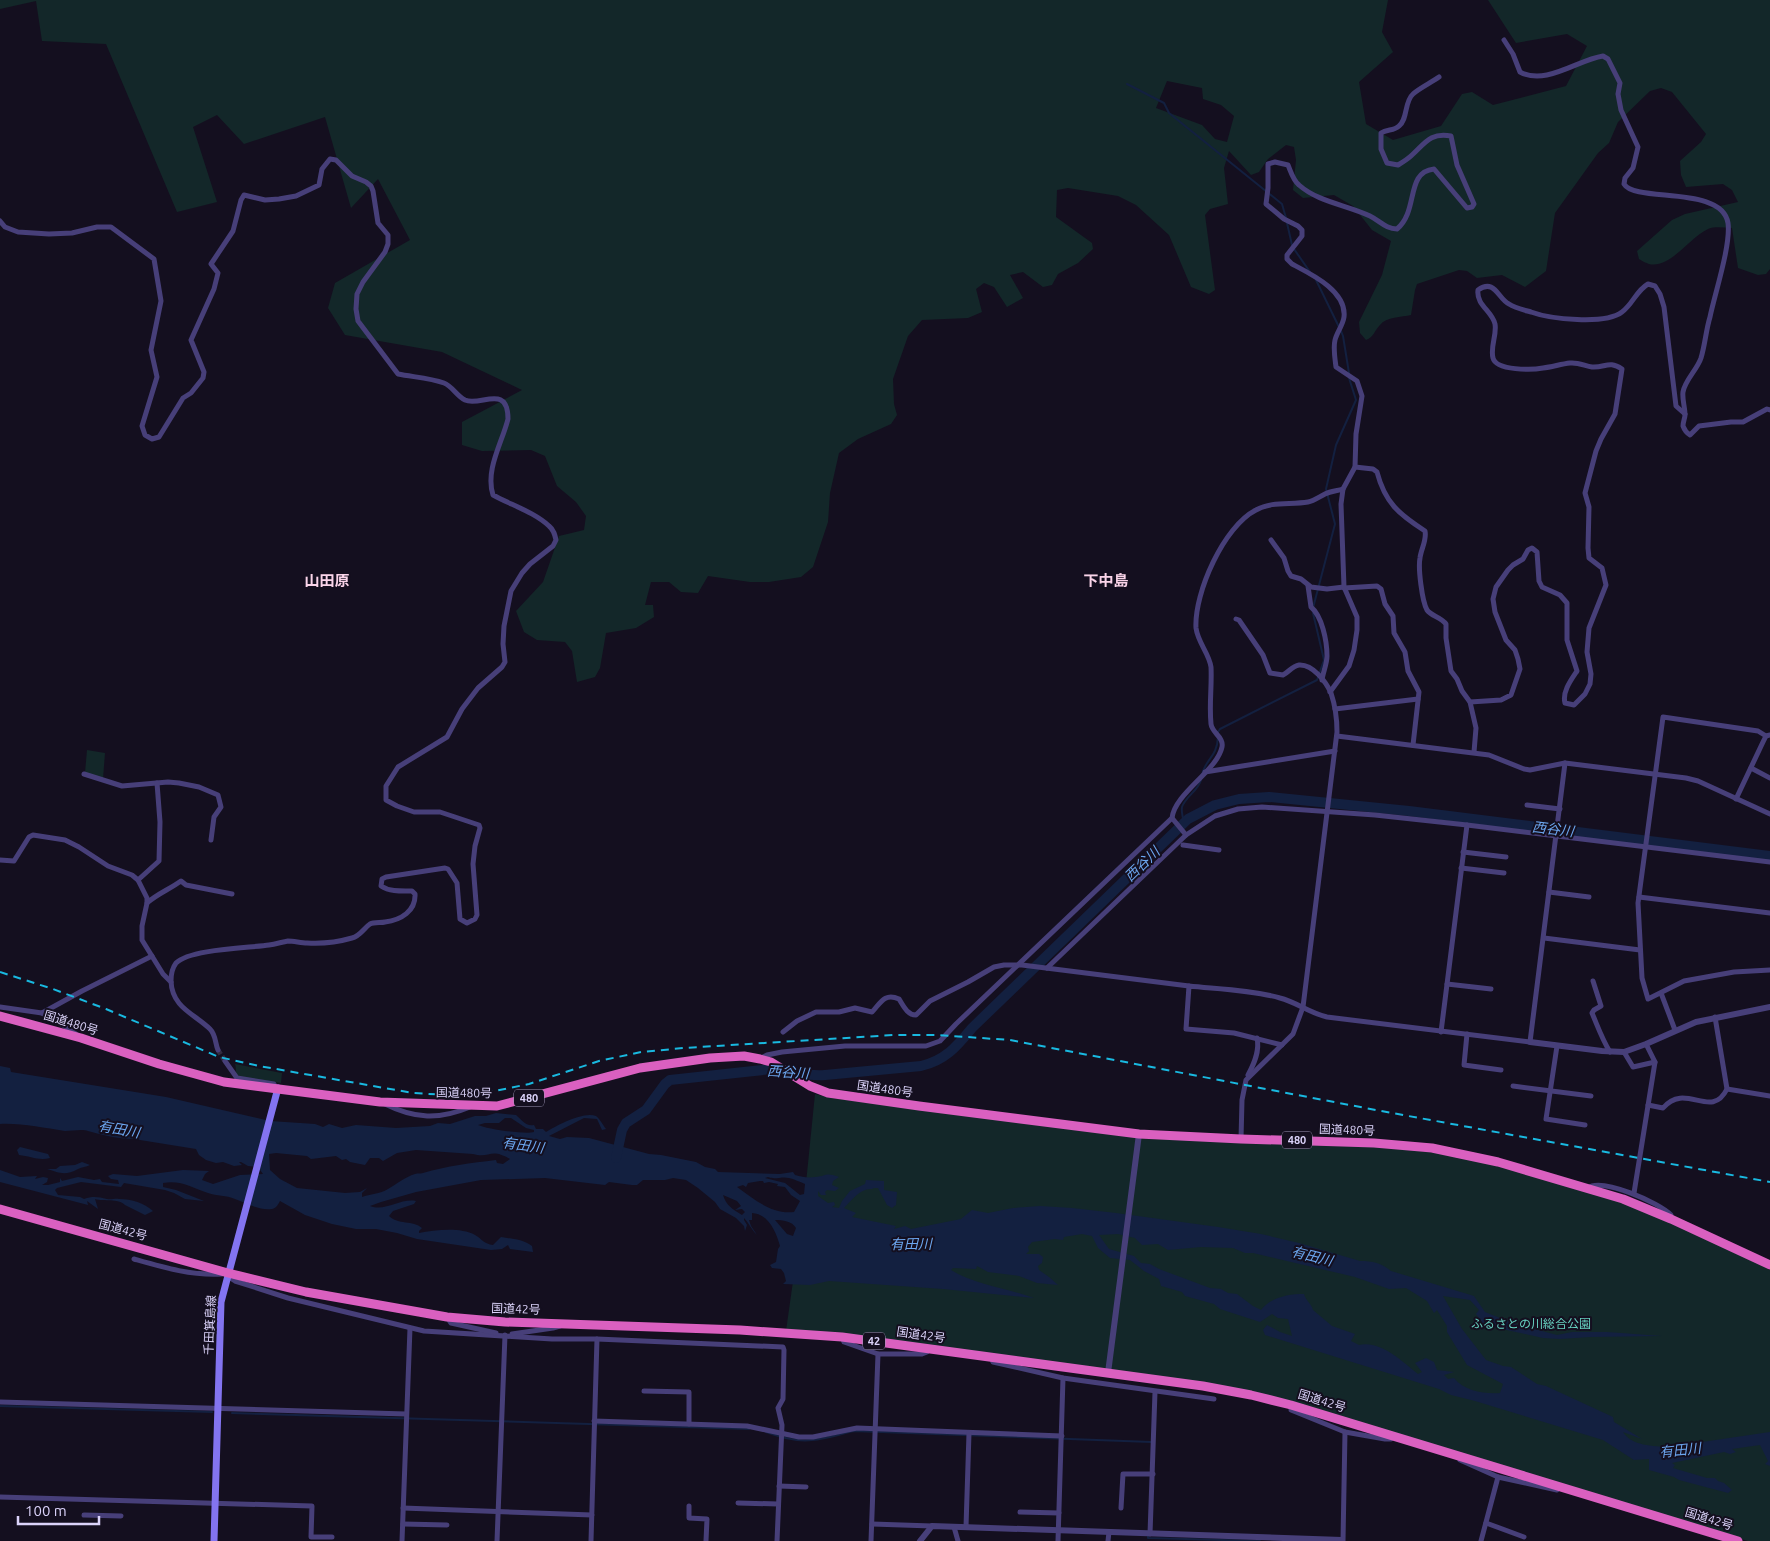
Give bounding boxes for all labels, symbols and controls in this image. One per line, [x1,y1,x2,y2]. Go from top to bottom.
district label: 山田原 [304,572,350,589]
district label: 下中島 [1083,572,1129,589]
water label: 西谷川 [1531,819,1577,840]
water label: 西谷川 [1121,842,1164,884]
street label: 国道480号 [42,1008,100,1037]
water label: 西谷川 [766,1063,812,1082]
street label: 国道480号 [856,1078,914,1099]
street label: 国道480号 [436,1086,492,1099]
road number: 480 [514,1090,544,1106]
water label: 有田川 [97,1117,143,1141]
street label: 国道480号 [1319,1122,1375,1137]
road number: 480 [1282,1132,1312,1148]
water label: 有田川 [501,1134,547,1156]
street label: 国道42号 [98,1217,149,1242]
water label: 有田川 [890,1236,934,1252]
water label: 有田川 [1290,1243,1336,1269]
street label: 千田箕島線 [201,1295,218,1355]
street label: 国道42号 [491,1301,541,1316]
park label: ふるさとの川総合公園 [1471,1317,1591,1330]
street label: 国道42号 [896,1325,947,1344]
road number: 42 [863,1332,885,1350]
street label: 国道42号 [1297,1387,1348,1414]
water label: 有田川 [1658,1440,1704,1460]
scale bar [18,1494,99,1526]
text: 100 m [25,1502,67,1519]
street label: 国道42号 [1684,1505,1735,1532]

